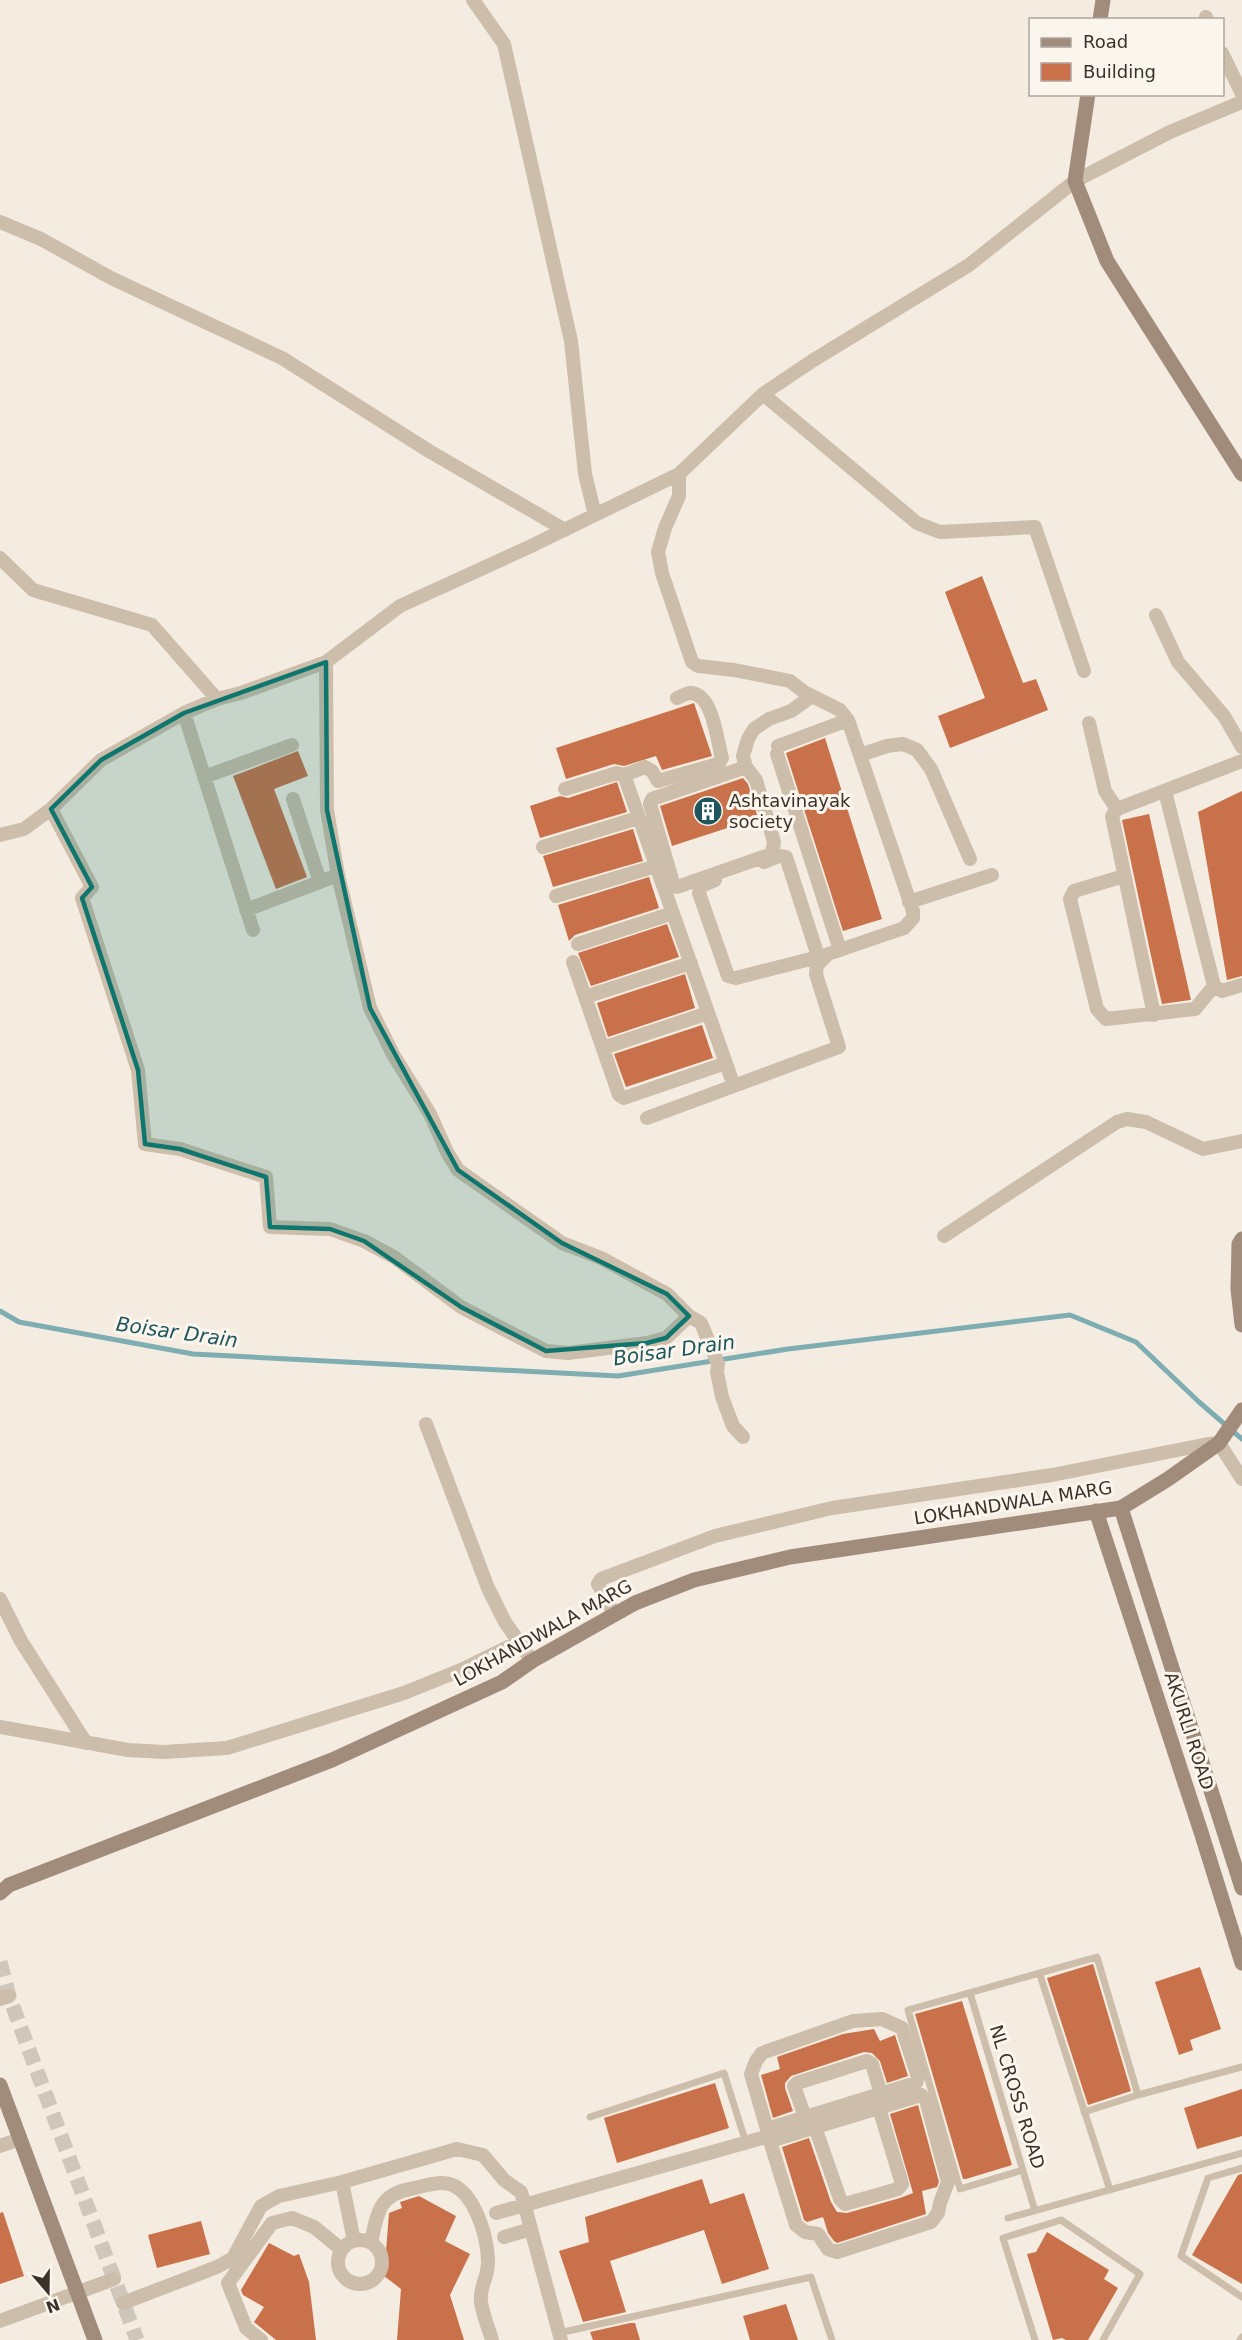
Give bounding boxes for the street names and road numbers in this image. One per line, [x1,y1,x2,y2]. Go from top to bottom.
street label: LOKHANDWALA MARG [912,1476,1114,1529]
street label: LOKHANDWALA MARG [450,1575,636,1690]
street label: AKURLI ROAD [1160,1669,1218,1793]
street label: NL CROSS ROAD [986,2022,1049,2171]

